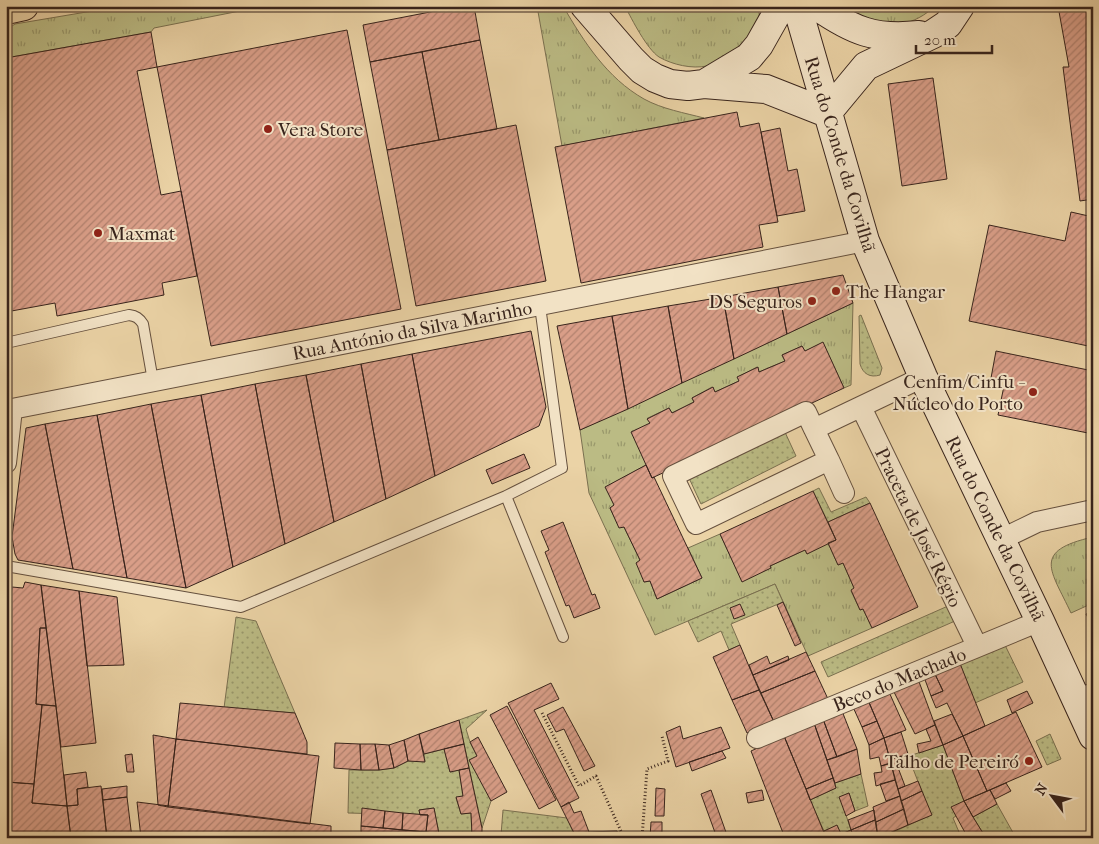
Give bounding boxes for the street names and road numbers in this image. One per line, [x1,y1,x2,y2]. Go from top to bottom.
street label: Rua do Conde da Covilhã [800,54,880,255]
street label: Rua António da Silva Marinho [290,297,534,365]
street label: Rua do Conde da Covilhã [941,432,1050,625]
street label: Praceta de José Régio [870,444,966,611]
street label: Beco do Machado [830,643,970,717]

